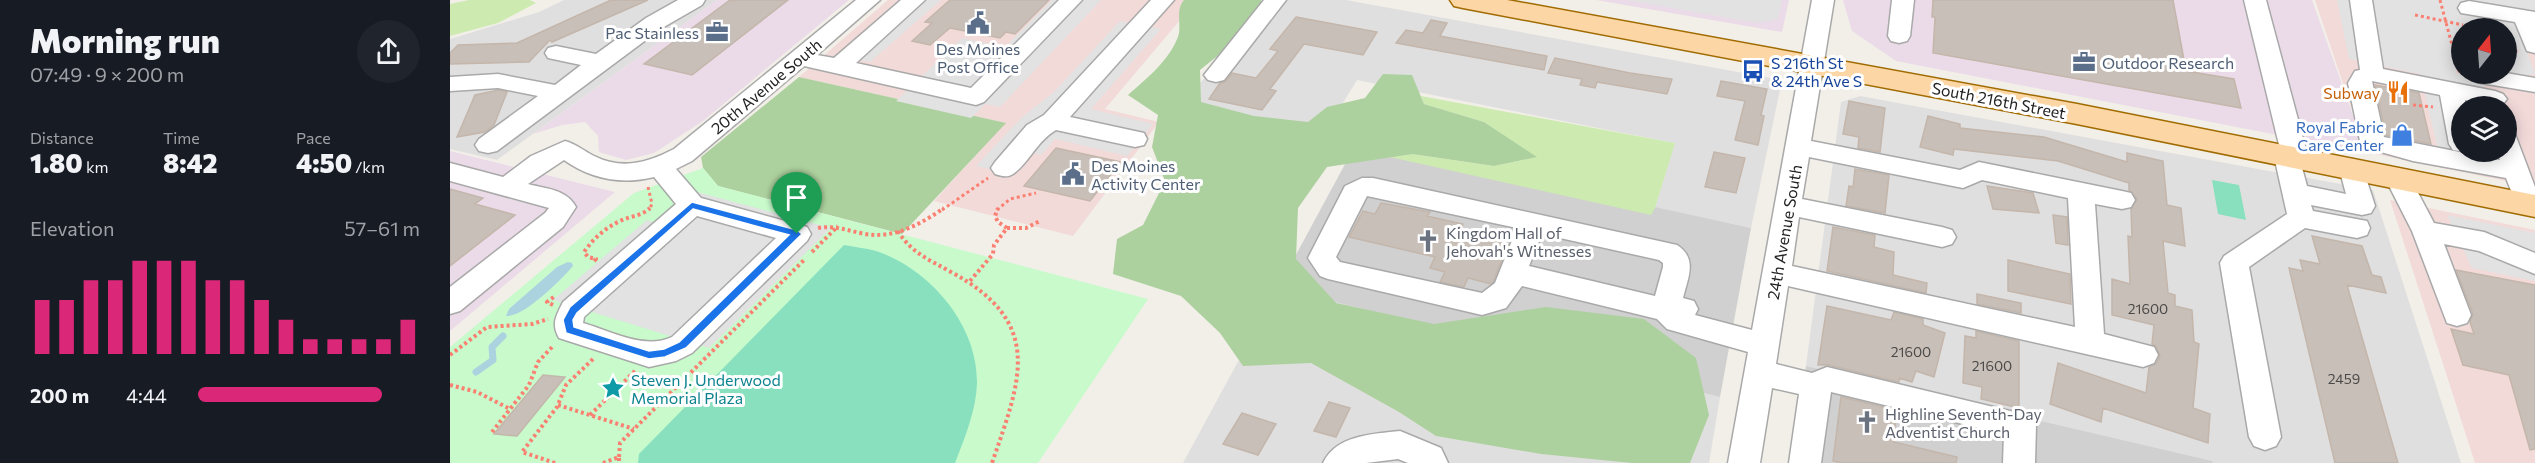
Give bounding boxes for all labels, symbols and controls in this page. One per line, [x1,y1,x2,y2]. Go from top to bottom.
public building icon: Des Moines Post Office [965,10,991,36]
north arrow [2451,18,2517,84]
map controls [2451,18,2517,162]
text: Morning run [30,19,220,60]
office icon: Pac Stainless [704,19,730,45]
button: share [357,20,420,83]
place label: Pac Stainless [605,23,699,42]
street label: 20th Avenue South [707,34,825,138]
place label: Des Moines Post Office [936,39,1020,76]
office icon: Outdoor Research [2071,49,2097,75]
place label: S 216th St & 24th Ave S [1771,53,1862,90]
place label: Outdoor Research [2102,53,2234,72]
bus stop icon: S 216th St & 24th Ave S [1740,58,1766,84]
text: 07:49 · 9 × 200 m [30,62,184,86]
street label: South 216th Street [1930,78,2068,122]
restaurant icon: Subway [2385,79,2411,105]
place label: Subway [2323,83,2380,102]
button: layers [2451,96,2517,162]
place label: Royal Fabric Care Center [2296,117,2385,154]
shop icon: Royal Fabric Care Center [2389,122,2415,148]
text: Distance [30,128,94,147]
text: Time [163,128,200,147]
text: Pace [296,128,331,147]
text: 1.80 [30,147,83,178]
text: 8:42 [163,147,218,178]
text: 4:50 [296,147,352,178]
place label: Des Moines Activity Center [1091,156,1201,193]
text: km [83,157,109,176]
text: /km [352,157,385,176]
public building icon: Des Moines Activity Center [1060,161,1086,187]
street label: 24th Avenue South [1763,163,1805,301]
pin [771,172,822,234]
icon: arrive [780,181,813,214]
text: Elevation [30,216,115,240]
text: 57–61 m [344,216,420,240]
place label: Kingdom Hall of Jehovah's Witnesses [1446,223,1592,260]
church icon: Kingdom Hall of Jehovah's Witnesses [1415,228,1441,254]
house number: 21600 [2128,300,2168,317]
house number: 21600 [1891,343,1931,360]
house number: 21600 [1972,357,2012,374]
place label: Steven J. Underwood Memorial Plaza [631,370,781,407]
house number: 2459 [2328,370,2360,387]
place icon: Steven J. Underwood Memorial Plaza [600,375,626,401]
text: 200 m [30,383,89,407]
text: 4:44 [126,383,167,407]
place label: Highline Seventh-Day Adventist Church [1885,404,2042,441]
church icon: Highline Seventh-Day Adventist Church [1854,409,1880,435]

